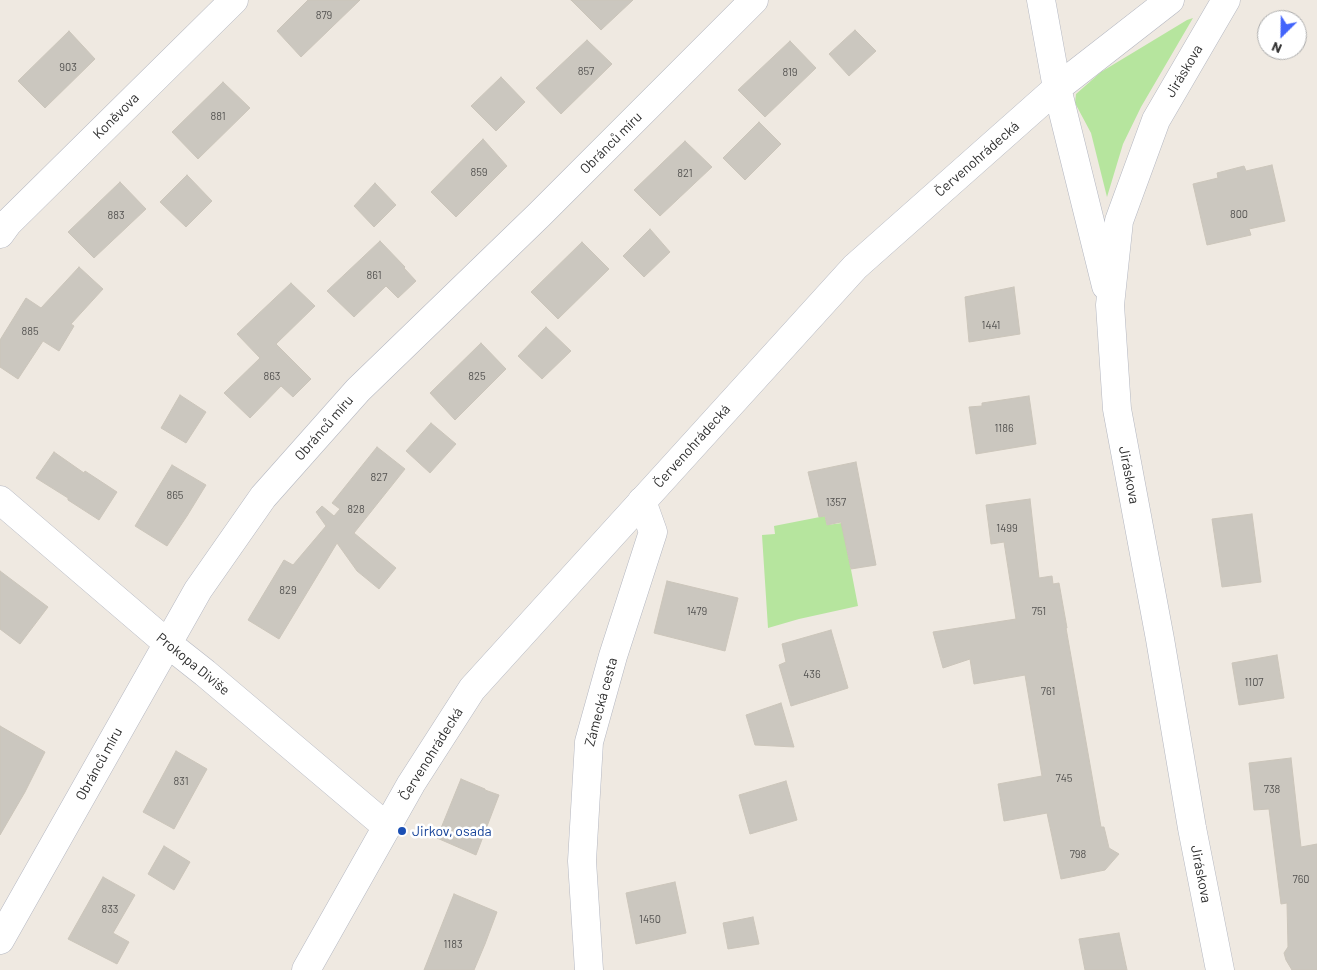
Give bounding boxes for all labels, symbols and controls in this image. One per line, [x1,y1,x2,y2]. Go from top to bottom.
house number: 879 [316,8,332,22]
north arrow [1257,10,1307,60]
text: N [1269,39,1284,58]
street label: Jiráskova [1162,42,1206,100]
house number: 903 [59,60,77,74]
house number: 857 [578,64,594,78]
house number: 819 [782,65,798,79]
street label: Koněvova [90,90,142,142]
house number: 881 [210,109,226,123]
street label: Obránců míru [577,109,645,177]
street label: Červenohrádecká [931,118,1023,200]
house number: 859 [470,165,488,179]
house number: 821 [677,166,693,180]
house number: 800 [1230,207,1248,221]
house number: 883 [107,208,125,222]
house number: 861 [366,268,382,282]
house number: 1441 [982,318,1000,332]
house number: 885 [21,324,39,338]
house number: 863 [263,369,281,383]
house number: 825 [468,369,486,383]
street label: Obránců míru [291,392,357,464]
street label: Červenohrádecká [650,401,734,491]
house number: 1186 [994,421,1014,435]
street label: Jiráskova [1115,445,1143,505]
house number: 827 [371,470,387,484]
house number: 865 [166,488,184,502]
house number: 1357 [826,495,846,509]
house number: 828 [347,502,365,516]
house number: 1499 [996,521,1018,535]
house number: 829 [279,583,297,597]
house number: 1479 [687,604,707,618]
house number: 751 [1032,604,1046,618]
street label: Prokopa Diviše [153,629,233,699]
street label: Zámecká cesta [581,656,621,748]
house number: 436 [803,667,821,681]
house number: 1107 [1244,675,1264,689]
house number: 761 [1041,684,1055,698]
street label: Červenohrádecká [396,704,466,804]
street label: Obránců míru [72,725,126,803]
house number: 745 [1056,771,1072,785]
house number: 831 [173,774,189,788]
house number: 738 [1264,782,1280,796]
place label: Jirkov, osada [412,823,492,839]
marker: Jirkov, osada [396,825,408,837]
street label: Jiráskova [1187,844,1215,904]
house number: 798 [1070,847,1086,861]
house number: 760 [1292,872,1310,886]
house number: 833 [101,902,119,916]
house number: 1450 [639,912,661,926]
house number: 1183 [443,937,463,951]

